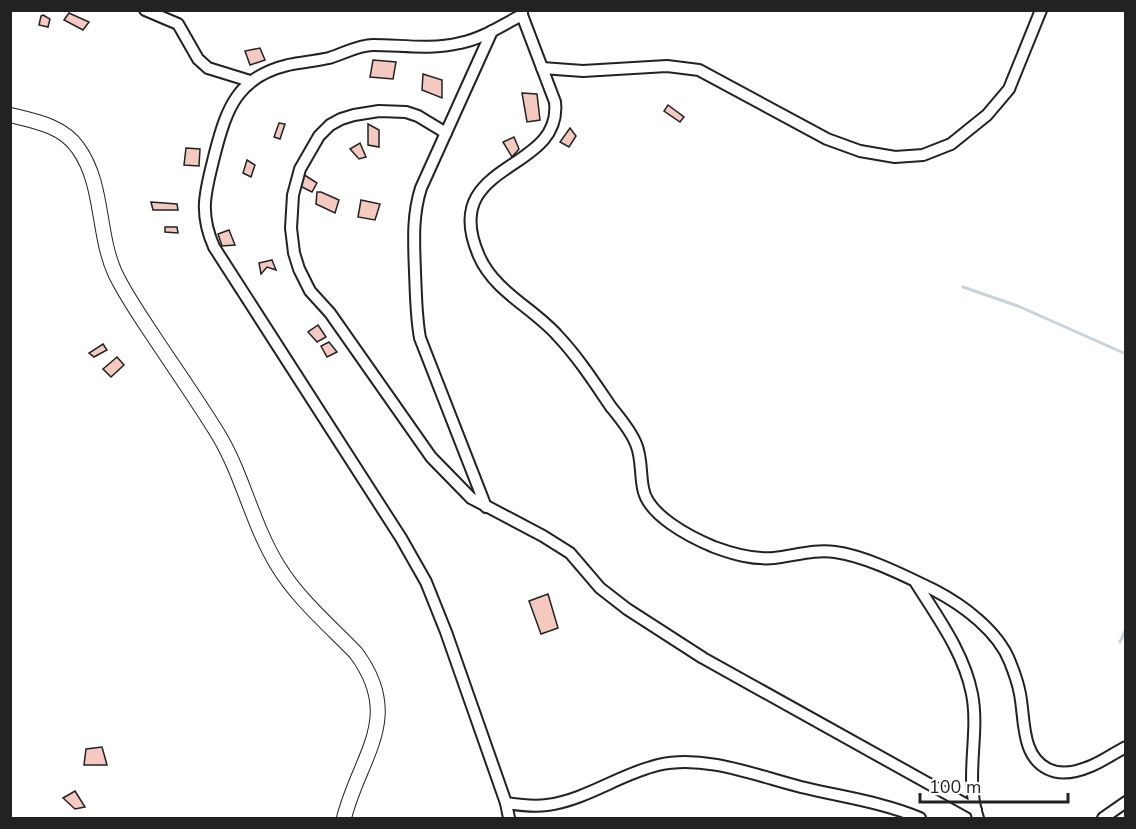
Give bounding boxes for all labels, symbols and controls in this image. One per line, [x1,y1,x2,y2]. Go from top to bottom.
scale bar [920,766,1068,804]
text: 100 m [929,775,981,799]

